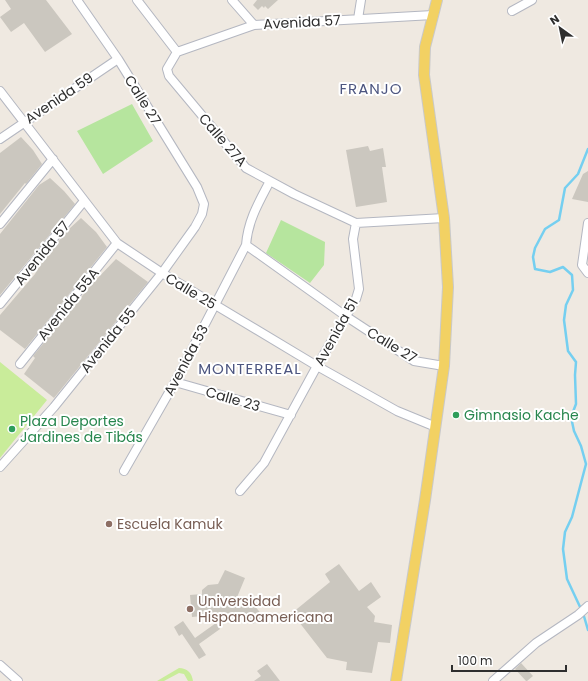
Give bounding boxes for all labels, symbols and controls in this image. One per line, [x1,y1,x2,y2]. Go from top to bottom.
north arrow [540,8,580,48]
street label: Avenida 57 [263,10,342,34]
text: N [547,11,562,29]
street label: Avenida 59 [21,68,97,128]
street label: Calle 27 [120,71,166,129]
district label: FRANJO [339,78,403,99]
street label: Calle 27A [194,109,252,171]
street label: Avenida 57 [10,216,74,289]
street label: Avenida 55A [33,263,103,345]
street label: Calle 25 [162,268,220,314]
street label: Avenida 51 [309,295,363,369]
street label: Avenida 55 [75,303,141,377]
street label: Avenida 53 [159,321,213,399]
street label: Calle 27 [363,322,421,368]
district label: MONTERREAL [198,358,302,379]
street label: Calle 23 [203,382,263,416]
place label: Gimnasio Kache [464,405,579,425]
marker: Gimnasio Kache [451,410,461,420]
place label: Plaza Deportes Jardines de Tibás [20,411,143,447]
marker: Plaza Deportes Jardines de Tibás [7,424,17,434]
place label: Escuela Kamuk [117,514,224,534]
marker: Escuela Kamuk [104,519,114,529]
place label: Universidad Hispanoamericana [198,591,333,627]
marker: Universidad Hispanoamericana [185,604,195,614]
scale bar [452,647,566,673]
text: 100 m [458,652,492,669]

